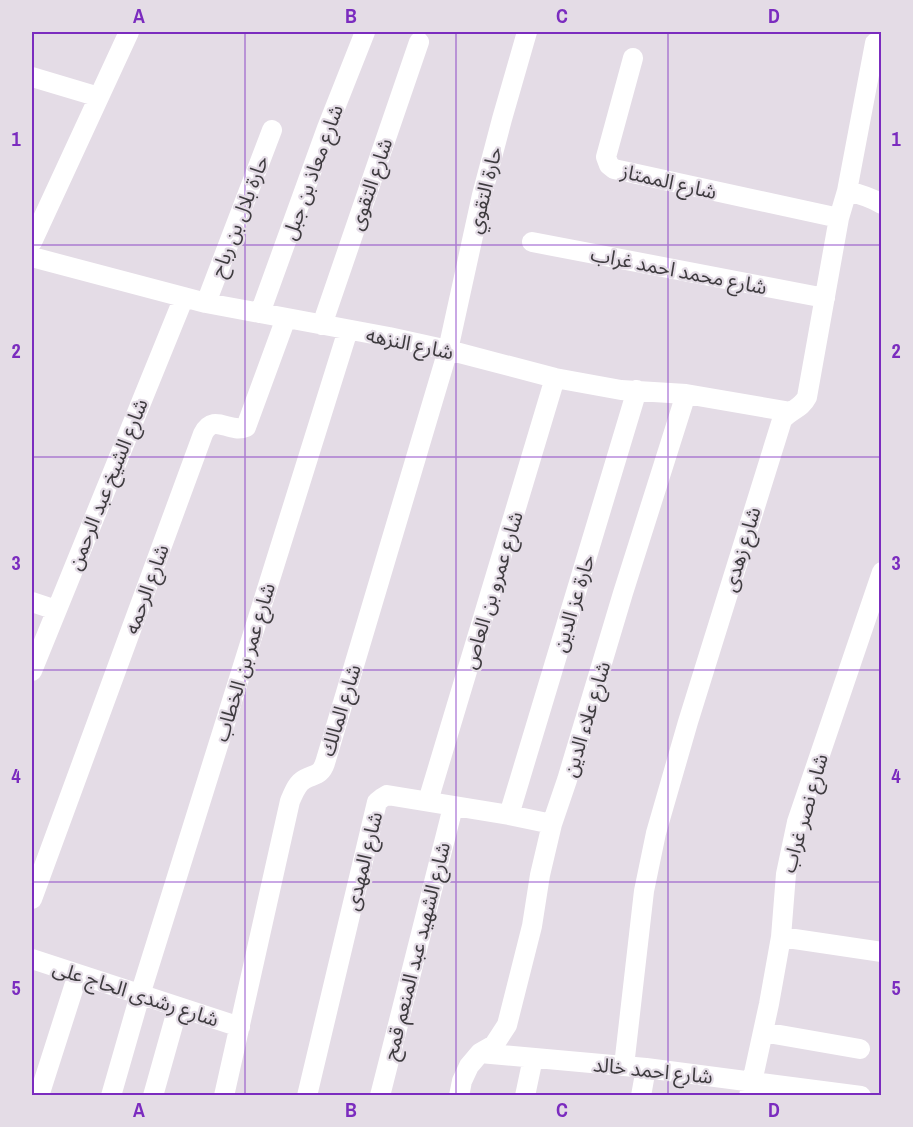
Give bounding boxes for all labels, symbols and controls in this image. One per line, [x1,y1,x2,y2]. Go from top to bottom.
text: A [133,2,145,29]
text: B [345,2,357,29]
text: C [556,2,568,29]
text: D [768,2,780,29]
street label: شارع معاذ بن جبل [275,101,351,244]
text: 1 [11,125,21,152]
text: 1 [891,125,901,152]
street label: شارع التقوى [342,134,400,234]
street label: حارة التقوي [460,144,510,237]
street label: حارة بلال بن رباح [203,151,276,281]
street label: شارع الممتاز [617,157,719,207]
street label: شارع محمد احمد غراب [588,240,769,302]
street label: شارع النزهه [363,321,456,367]
text: 2 [11,337,21,364]
text: 2 [891,337,901,364]
street label: شارع الشيخ عبد الرحمن [60,394,156,574]
street label: شارع زهدى [715,503,769,595]
street label: شارع عمرو بن العاص [455,508,531,673]
street label: شارع الرحمه [117,540,177,638]
text: 3 [11,549,21,576]
text: 3 [891,549,901,576]
street label: حارة عز الدين [545,551,601,655]
street label: شارع عمر بن الخطاب [207,579,283,745]
street label: شارع علاء الدين [556,658,618,781]
street label: شارع المالك [313,661,369,760]
street label: شارع نصر غراب [774,750,836,876]
text: 4 [11,762,21,789]
text: 4 [891,762,901,789]
street label: شارع المهدى [338,809,390,914]
street label: شارع الشهيد عبد المنعم قمح [376,839,458,1063]
street label: شارع رشدى الحاج على [49,953,222,1034]
text: 5 [11,974,21,1001]
text: 5 [891,974,901,1001]
street label: شارع احمد خالد [592,1050,714,1092]
text: A [133,1096,145,1123]
text: B [345,1096,357,1123]
text: C [556,1096,568,1123]
text: D [768,1096,780,1123]

